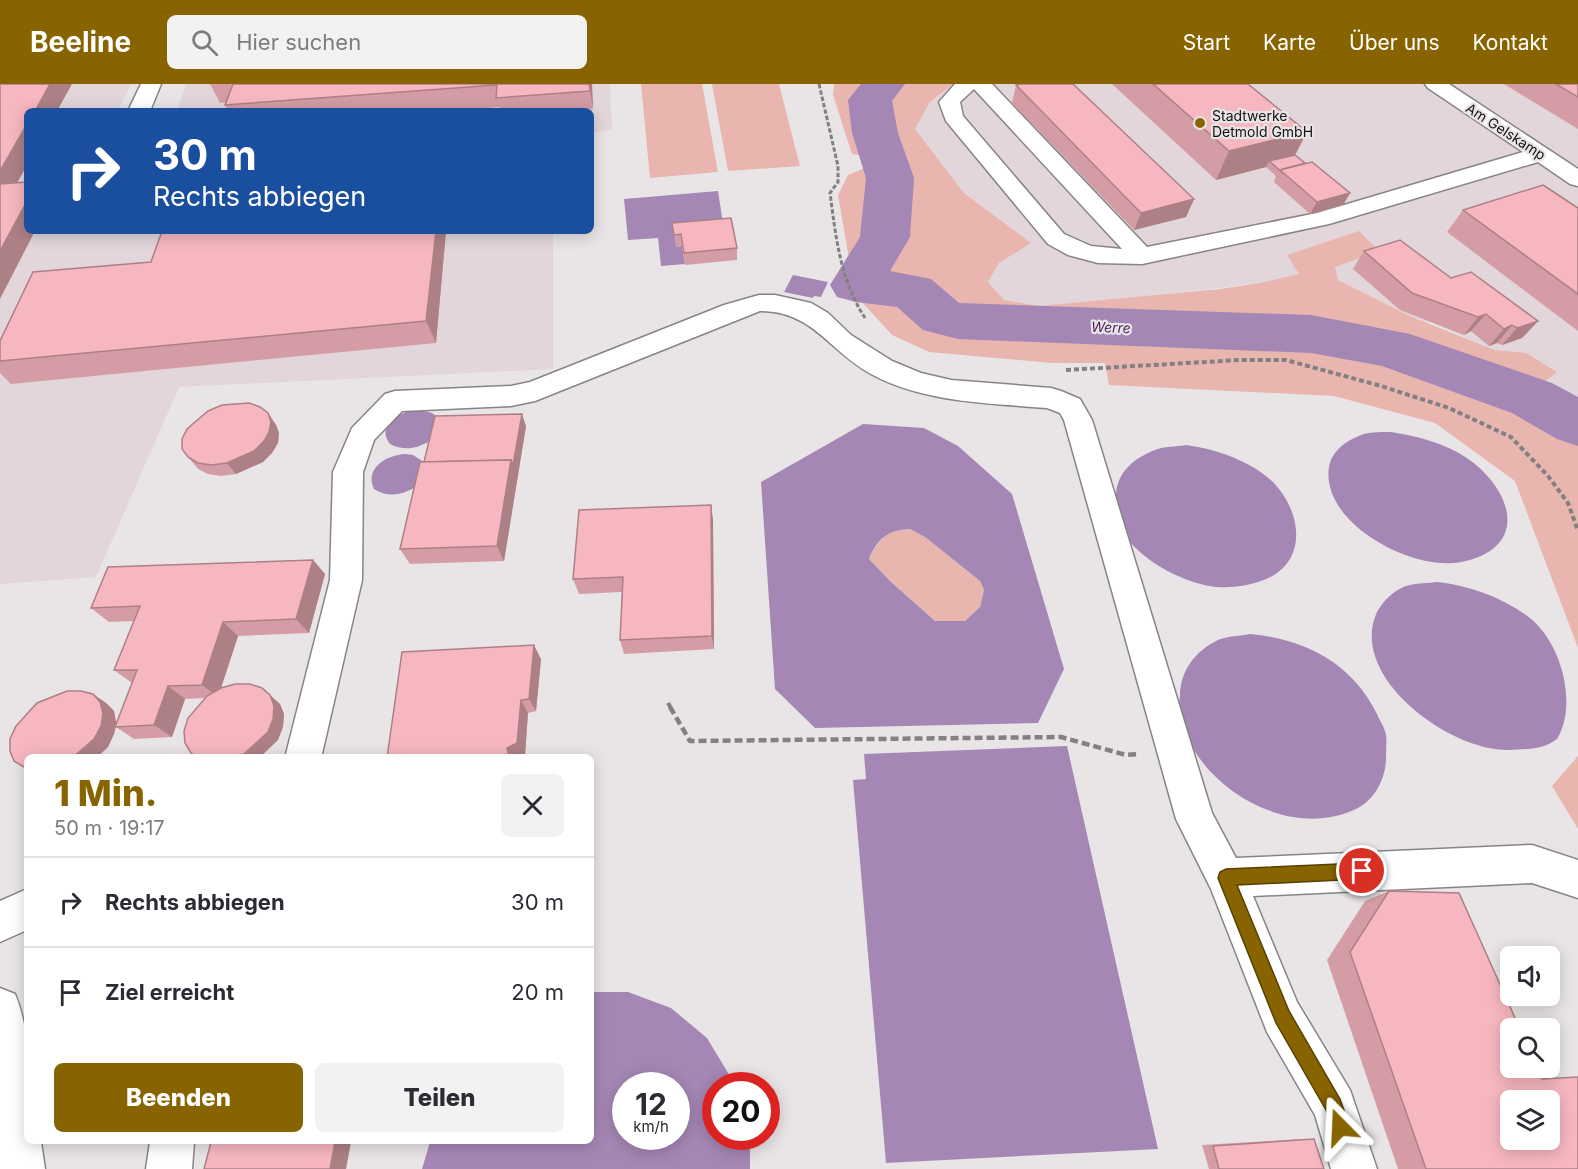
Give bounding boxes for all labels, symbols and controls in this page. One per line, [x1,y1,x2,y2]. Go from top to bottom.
search box [167,15,587,69]
text: Beeline [30,25,131,59]
icon: search [188,26,221,59]
text: Hier suchen [236,29,361,55]
text: Start [1183,30,1230,55]
text: Karte [1263,30,1316,55]
text: Über uns [1349,30,1440,55]
text: Kontakt [1473,30,1548,55]
street label: Am Gelskamp [1463,99,1549,163]
place label: Stadtwerke Detmold GmbH [1212,107,1313,140]
marker: Stadtwerke Detmold GmbH [1193,116,1207,130]
text: 30 m [153,129,257,180]
icon: right [54,132,132,210]
text: Rechts abbiegen [153,180,366,213]
water label: Werre [1091,318,1131,336]
text: 1 Min. [54,771,157,815]
button: close [501,774,564,837]
text: 50 m · 19:17 [54,816,165,840]
pin [1336,845,1387,896]
icon: arrive [1345,854,1378,887]
icon: right [54,886,87,919]
text: Rechts abbiegen [105,889,285,915]
text: 30 m [511,889,564,915]
map controls [1500,946,1560,1150]
button: sound [1500,946,1560,1006]
icon: arrive [54,976,87,1009]
text: Ziel erreicht [105,979,234,1005]
text: 20 m [511,979,564,1005]
button: search [1500,1018,1560,1078]
button: Beenden [54,1063,303,1132]
button: Teilen [315,1063,564,1132]
speed limit sign: 20 [702,1072,780,1150]
text: 12 [635,1086,667,1122]
button: layers [1500,1090,1560,1150]
position arrow [1308,1095,1372,1159]
text: km/h [633,1117,669,1136]

